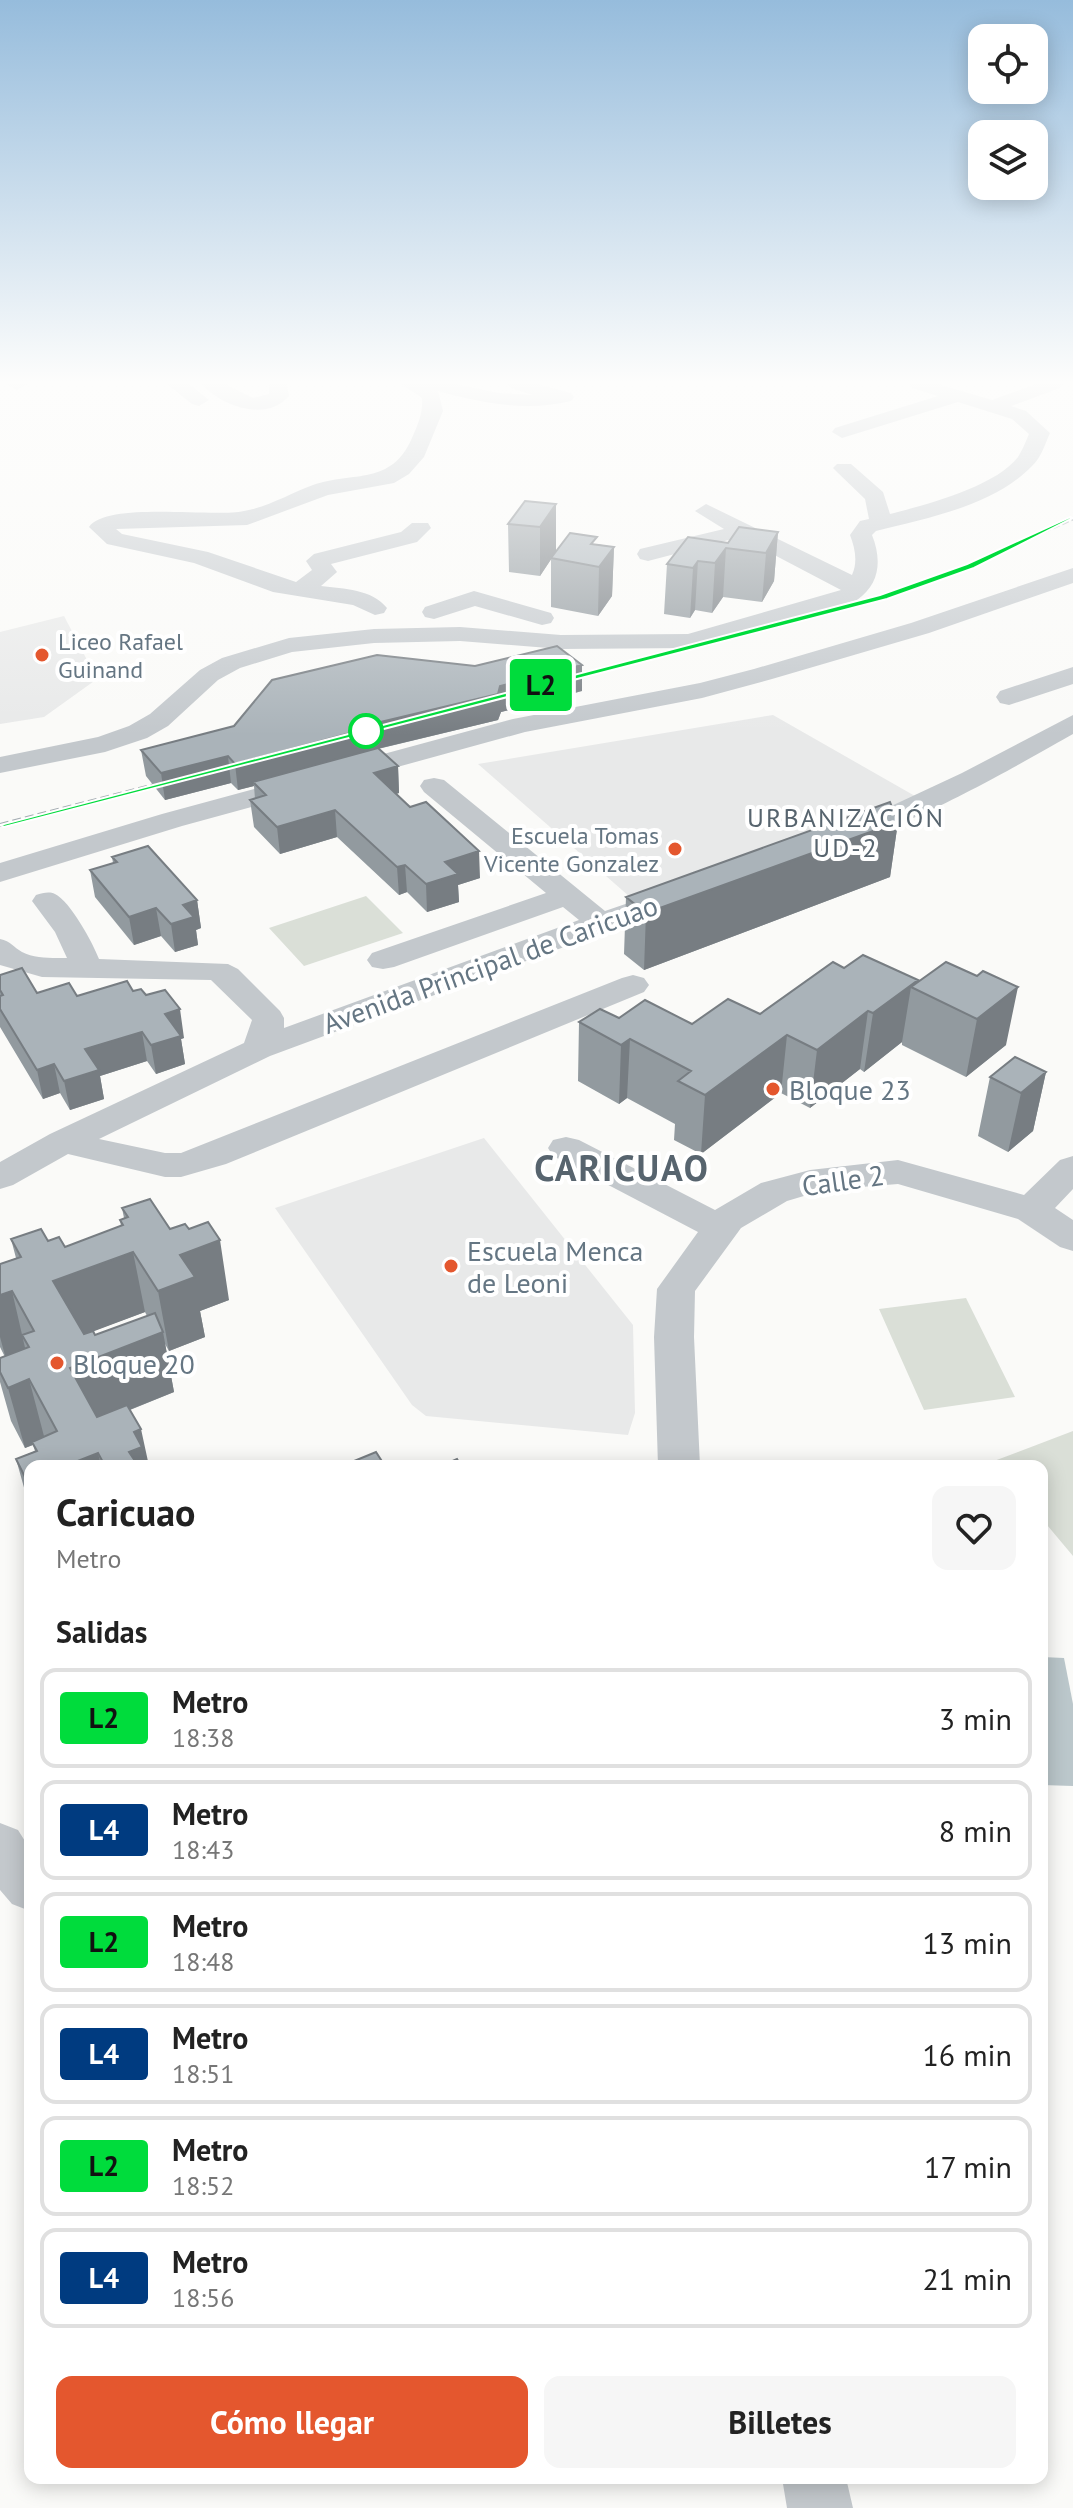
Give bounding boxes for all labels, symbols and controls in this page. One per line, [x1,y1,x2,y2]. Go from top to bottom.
map controls [968,24,1048,200]
button: locate [968,24,1048,104]
button: layers [968,120,1048,200]
place label: Liceo Rafael Guinand [58,626,183,685]
marker: Liceo Rafael Guinand [33,646,51,664]
line badge: L2 [505,659,577,711]
text: L2 [526,666,556,703]
unlabelled marker [349,714,383,748]
district label: URBANIZACIÓN UD-2 [747,801,945,864]
place label: Escuela Tomas Vicente Gonzalez [483,820,659,879]
marker: Escuela Tomas Vicente Gonzalez [666,840,684,858]
street label: Avenida Principal de Caricuao [317,886,663,1042]
place label: Bloque 23 [789,1071,911,1108]
marker: Bloque 23 [764,1080,782,1098]
district label: CARICUAO [534,1144,710,1191]
street label: Calle 2 [799,1156,887,1204]
place label: Escuela Menca de Leoni [467,1232,644,1301]
marker: Escuela Menca de Leoni [442,1257,460,1275]
place label: Bloque 20 [73,1345,195,1382]
marker: Bloque 20 [48,1354,66,1372]
button: heart [932,1486,1016,1570]
text: Caricuao [56,1487,195,1536]
text: Metro [56,1542,121,1575]
text: Salidas [56,1612,147,1651]
text: Metro [172,1682,248,1721]
text: L2 [89,1699,119,1736]
text: 3 min [939,1699,1012,1738]
text: 18:38 [172,1721,234,1754]
text: Metro [172,1794,248,1833]
text: L4 [89,1811,119,1848]
text: 8 min [939,1811,1012,1850]
text: 18:43 [172,1833,234,1866]
text: Metro [172,1906,248,1945]
text: L2 [89,1923,119,1960]
text: 13 min [922,1923,1012,1962]
text: 18:48 [172,1945,234,1978]
text: Metro [172,2018,248,2057]
text: L4 [89,2035,119,2072]
text: 16 min [922,2035,1012,2074]
text: 18:51 [172,2057,234,2090]
text: Metro [172,2130,248,2169]
text: L2 [89,2147,119,2184]
text: 17 min [924,2147,1012,2186]
text: 18:52 [172,2169,234,2202]
text: Metro [172,2242,248,2281]
text: L4 [89,2259,119,2296]
text: 21 min [922,2259,1012,2298]
text: 18:56 [172,2281,234,2314]
button: Cómo llegar [56,2376,528,2468]
button: Billetes [544,2376,1016,2468]

